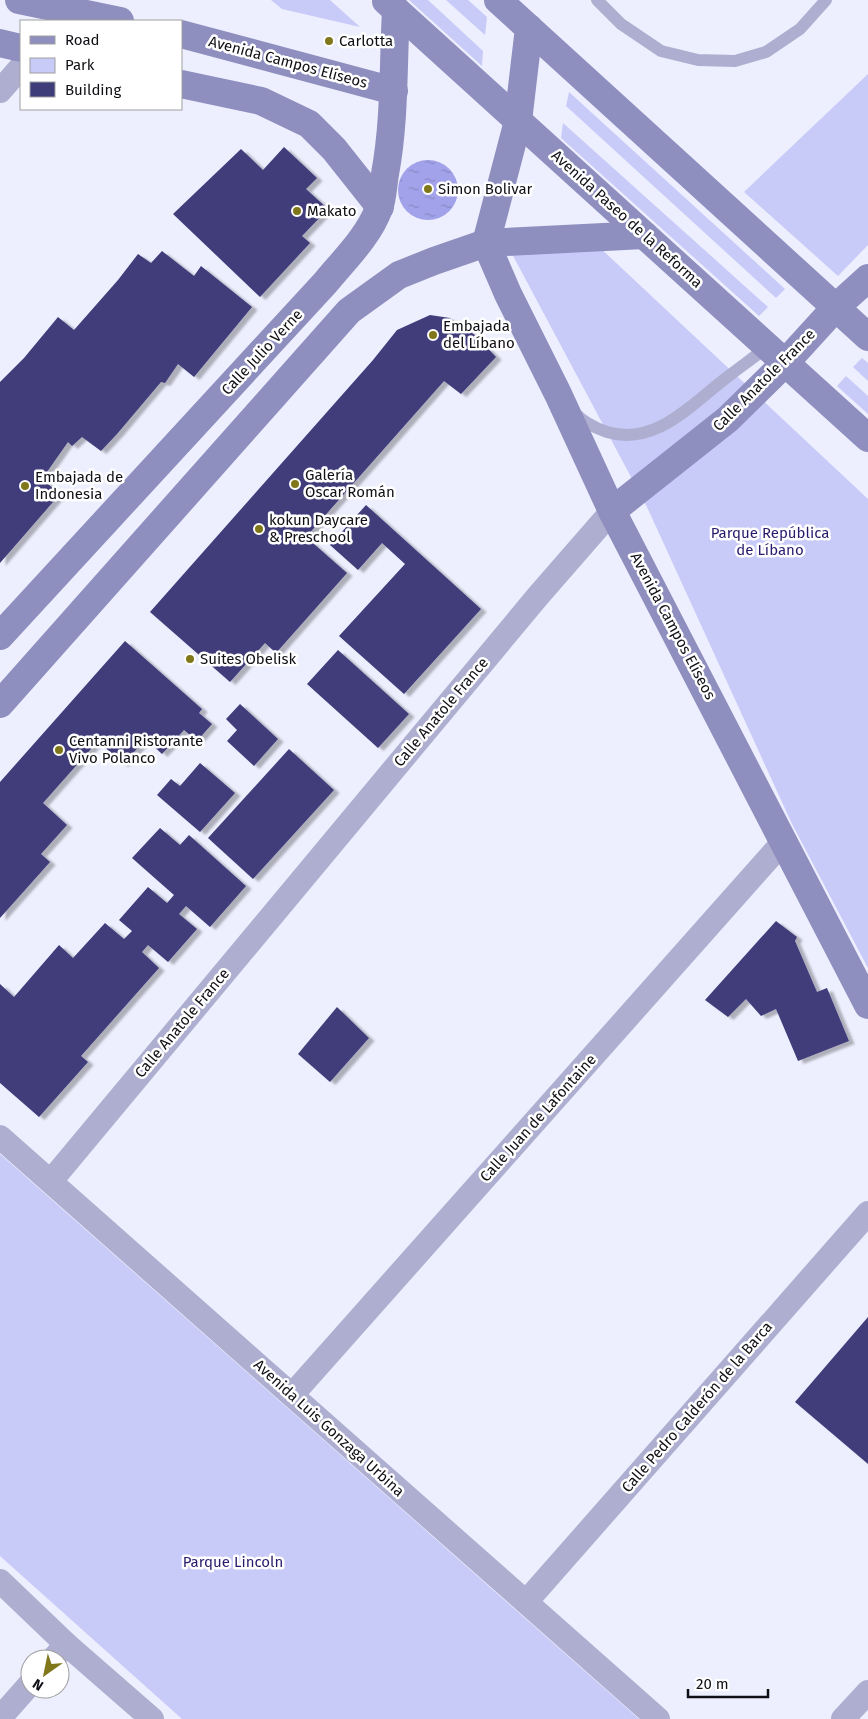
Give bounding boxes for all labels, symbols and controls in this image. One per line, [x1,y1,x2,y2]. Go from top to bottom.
legend [20,20,182,110]
text: Road [65,31,100,49]
street label: Avenida Campos Elíseos [207,32,369,92]
place label: Carlotta [339,32,393,50]
marker: Carlotta [323,35,335,47]
text: Park [65,56,95,74]
text: Building [65,81,121,99]
street label: Avenida Paseo de la Reforma [548,146,706,292]
place label: Simon Bolivar [438,180,533,198]
marker: Simon Bolivar [422,183,434,195]
place label: Makato [307,202,356,220]
marker: Makato [291,205,303,217]
street label: Calle Julio Verne [218,305,306,399]
place label: Embajada del Líbano [443,317,515,352]
street label: Calle Anatole France [709,325,819,435]
marker: Embajada del Líbano [427,329,439,341]
place label: Galería Oscar Román [305,466,395,501]
place label: Embajada de Indonesia [35,468,123,503]
marker: Galería Oscar Román [289,478,301,490]
marker: Embajada de Indonesia [19,480,31,492]
place label: kokun Daycare & Preschool [269,511,368,546]
marker: kokun Daycare & Preschool [253,523,265,535]
park label: Parque República de Líbano [711,524,829,559]
street label: Avenida Campos Elíseos [627,550,719,702]
place label: Suites Obelisk [200,650,297,668]
marker: Suites Obelisk [184,653,196,665]
street label: Calle Anatole France [390,654,492,770]
place label: Centanni Ristorante Vivo Polanco [69,732,203,767]
marker: Centanni Ristorante Vivo Polanco [53,744,65,756]
street label: Calle Anatole France [131,965,233,1081]
street label: Calle Juan de Lafontaine [476,1051,600,1185]
street label: Calle Pedro Calderón de la Barca [618,1318,776,1496]
street label: Avenida Luis Gonzaga Urbina [250,1356,408,1500]
park label: Parque Lincoln [183,1553,283,1571]
north arrow [20,1649,70,1699]
scale bar [688,1666,768,1698]
text: N [30,1675,47,1694]
text: 20 m [696,1675,729,1693]

